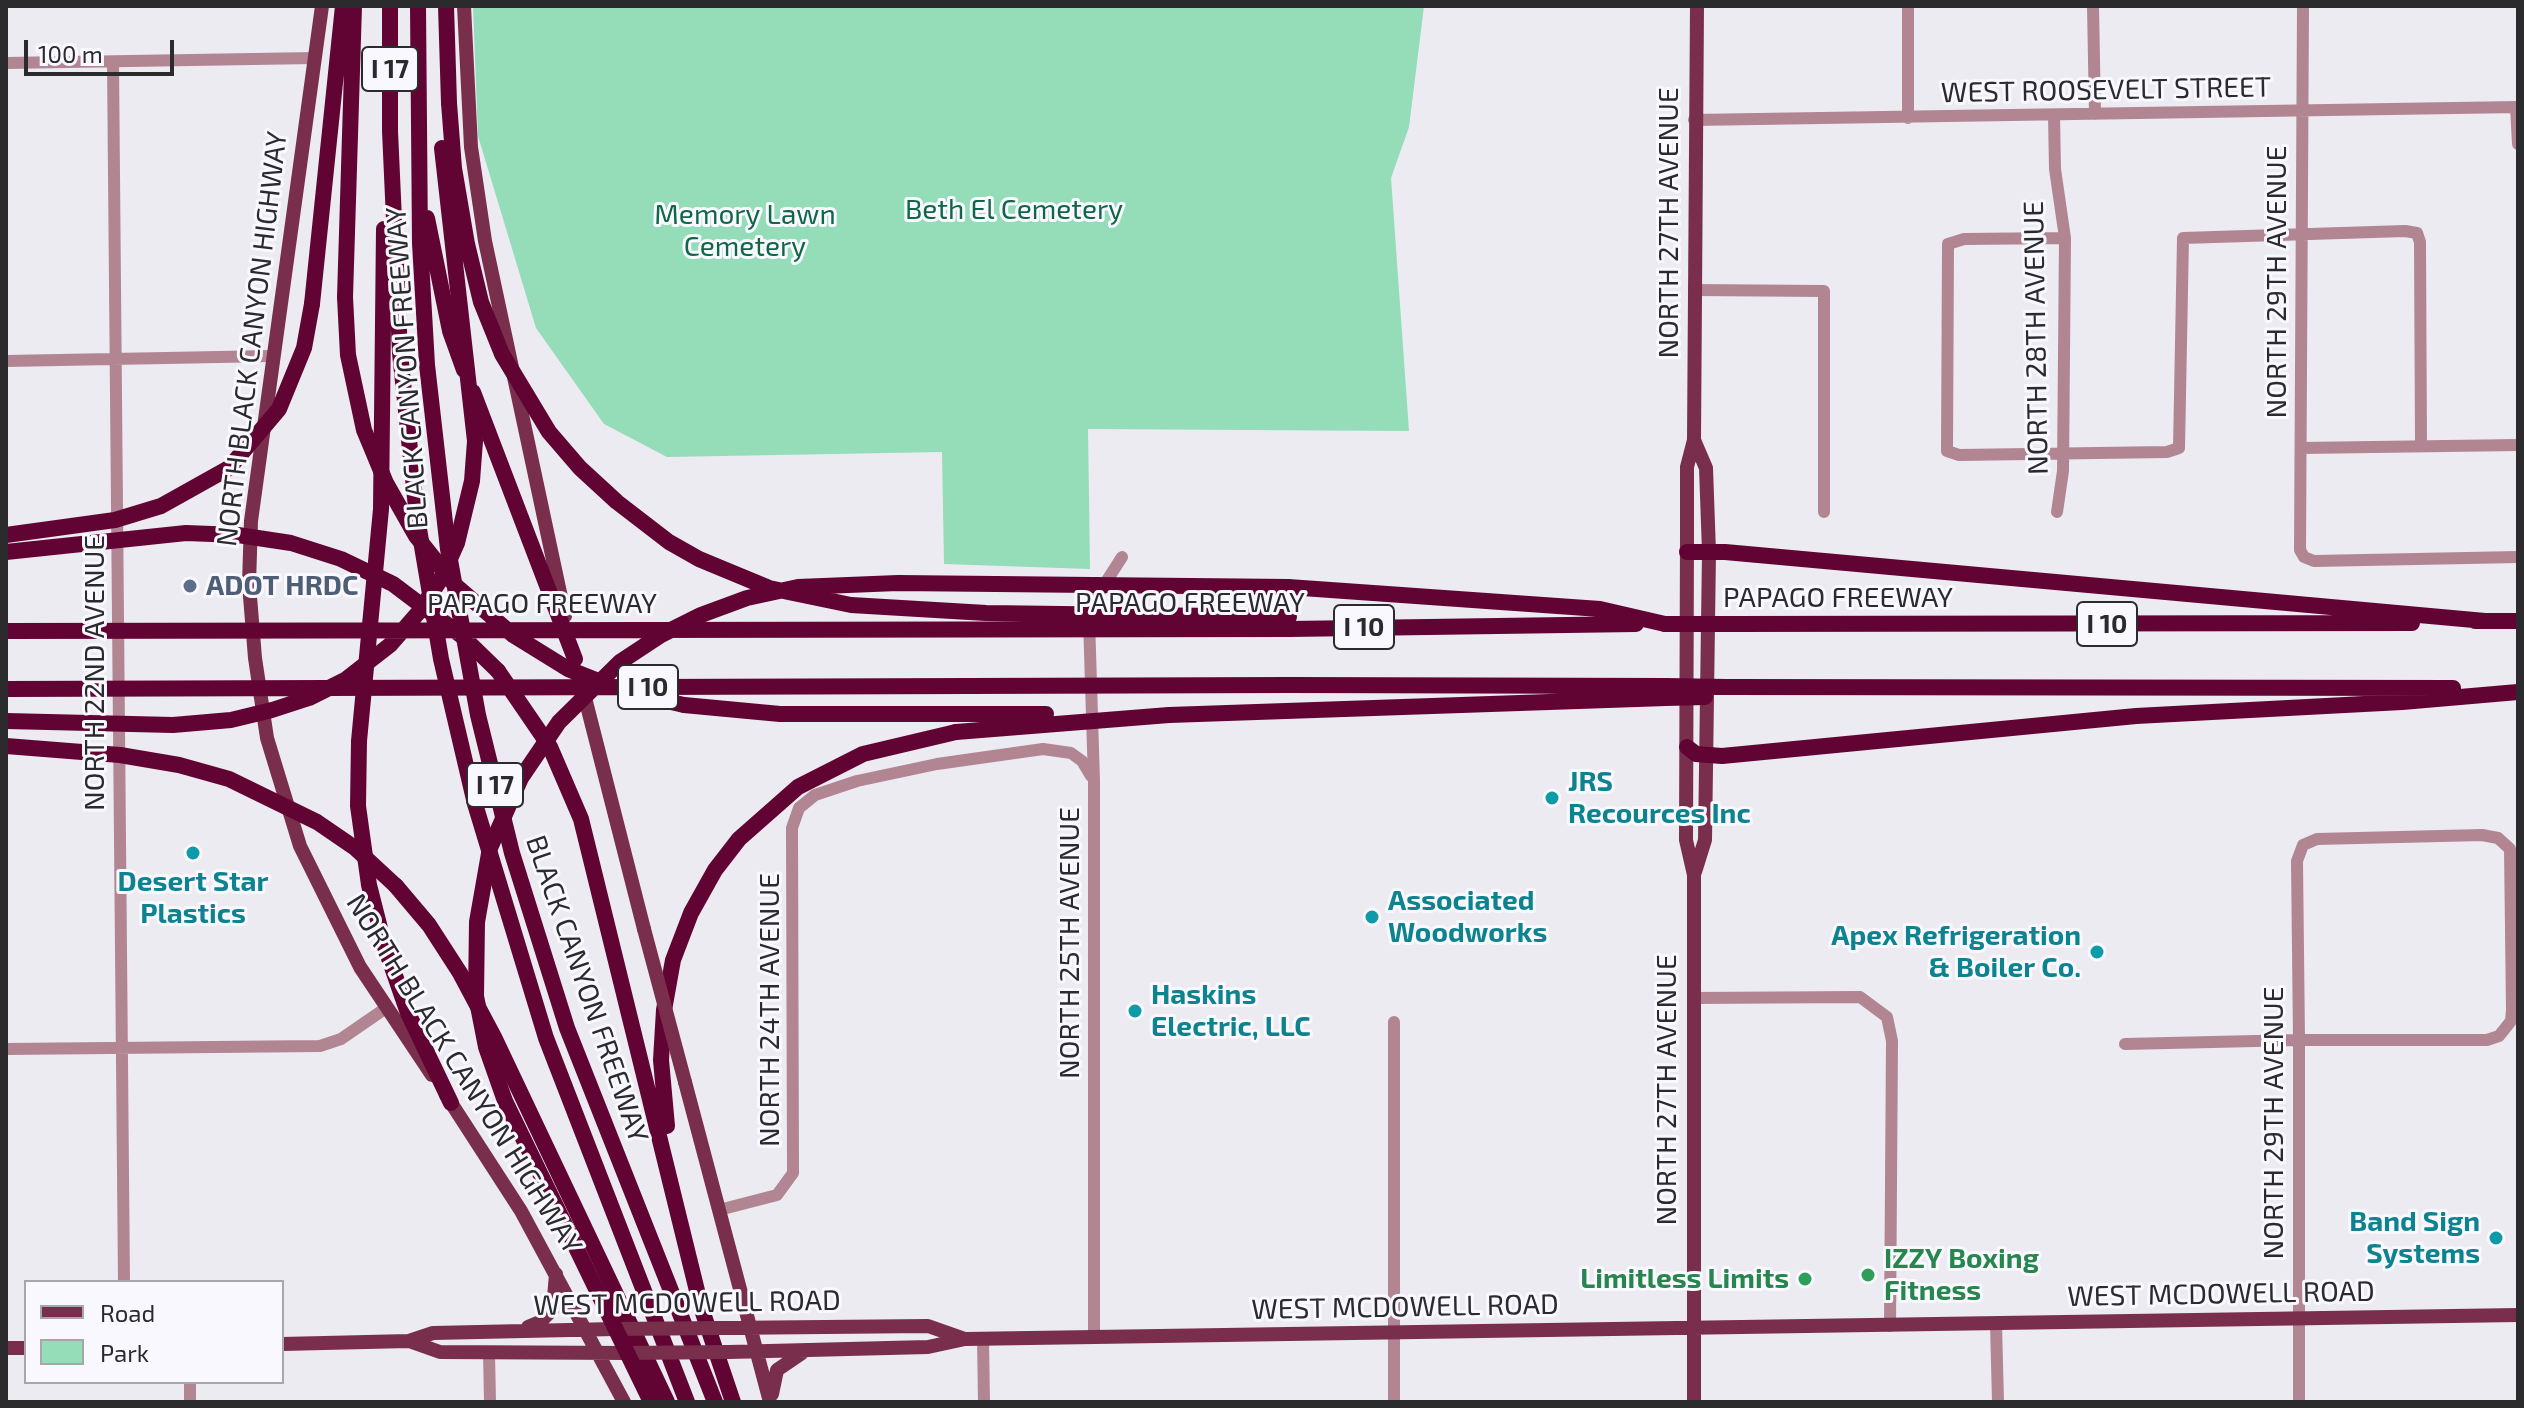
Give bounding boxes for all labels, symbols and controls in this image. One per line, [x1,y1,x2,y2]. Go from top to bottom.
scale bar [28,24,178,74]
text: 100 m [38,39,103,68]
road number: I 17 [362,47,418,91]
street label: WEST ROOSEVELT STREET [1941,70,2271,110]
street label: NORTH 27TH AVENUE [1652,87,1686,359]
street label: NORTH BLACK CANYON HIGHWAY [210,130,294,548]
street label: NORTH 29TH AVENUE [2260,146,2294,418]
park label: Beth El Cemetery [905,193,1123,227]
park label: Memory Lawn Cemetery [654,198,836,264]
street label: NORTH 28TH AVENUE [2017,201,2055,475]
street label: BLACK CANYON FREEWAY [379,206,435,530]
street label: NORTH 22ND AVENUE [78,535,112,811]
place label: ADOT HRDC [206,569,358,603]
marker: ADOT HRDC [181,577,199,595]
street label: PAPAGO FREEWAY [1723,581,1953,615]
street label: PAPAGO FREEWAY [1075,586,1305,620]
street label: PAPAGO FREEWAY [427,587,657,621]
road number: I 10 [2077,602,2137,646]
road number: I 10 [1334,605,1394,649]
road number: I 10 [618,665,678,709]
road number: I 17 [467,763,523,807]
place label: JRS Recources Inc [1568,765,1751,831]
marker: JRS Recources Inc [1543,789,1561,807]
street label: NORTH 25TH AVENUE [1053,807,1087,1079]
street label: BLACK CANYON FREEWAY [519,831,655,1147]
marker: Desert Star Plastics [184,844,202,862]
place label: Desert Star Plastics [118,865,268,931]
street label: NORTH 24TH AVENUE [753,873,787,1147]
place label: Associated Woodworks [1388,884,1547,950]
street label: NORTH BLACK CANYON HIGHWAY [339,888,589,1260]
marker: Associated Woodworks [1363,908,1381,926]
place label: Apex Refrigeration & Boiler Co. [1831,919,2081,985]
marker: Apex Refrigeration & Boiler Co. [2088,943,2106,961]
street label: NORTH 27TH AVENUE [1650,954,1684,1226]
place label: Haskins Electric, LLC [1151,978,1311,1044]
street label: NORTH 29TH AVENUE [2257,987,2291,1259]
marker: Haskins Electric, LLC [1126,1002,1144,1020]
place label: Band Sign Systems [2349,1205,2480,1271]
marker: Band Sign Systems [2487,1229,2505,1247]
place label: IZZY Boxing Fitness [1884,1242,2039,1308]
place label: Limitless Limits [1580,1262,1789,1296]
marker: IZZY Boxing Fitness [1859,1266,1877,1284]
marker: Limitless Limits [1796,1270,1814,1288]
street label: WEST MCDOWELL ROAD [2067,1275,2375,1313]
legend [24,1280,284,1384]
street label: WEST MCDOWELL ROAD [533,1284,841,1322]
street label: WEST MCDOWELL ROAD [1251,1288,1559,1326]
text: Road [100,1298,155,1327]
text: Park [100,1338,149,1367]

